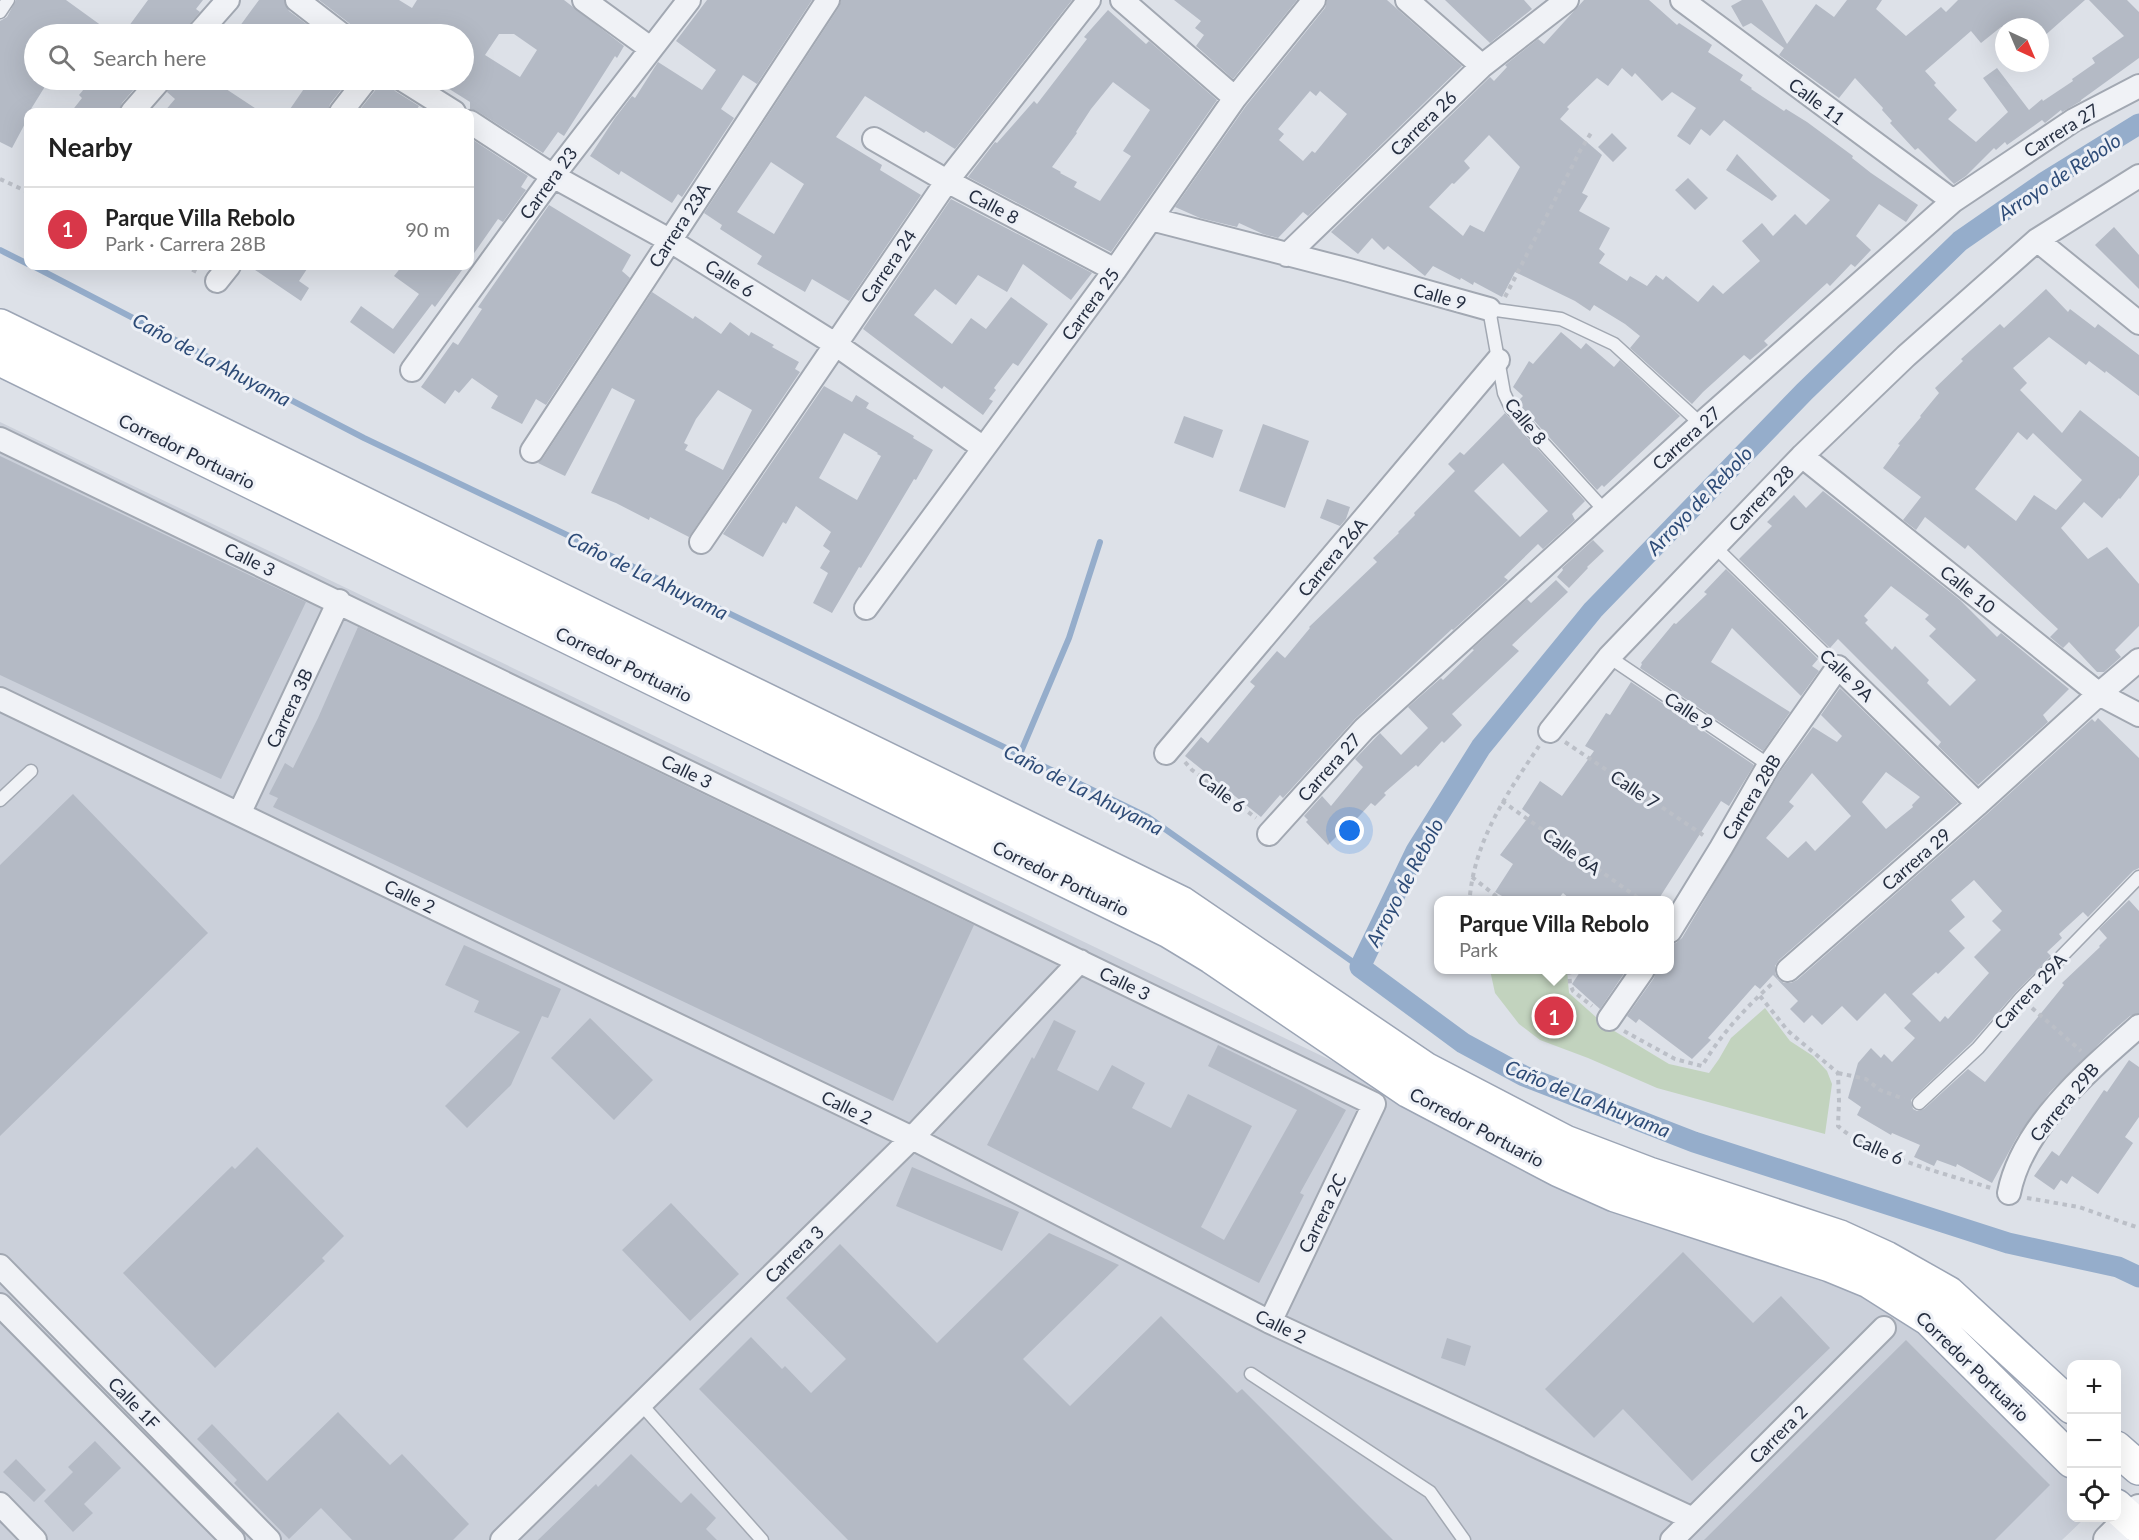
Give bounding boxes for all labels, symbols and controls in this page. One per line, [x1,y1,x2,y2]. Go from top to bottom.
north arrow [1995,18,2049,72]
search box [24,24,474,90]
icon: search [45,41,78,74]
text: Search here [93,44,206,71]
street label: Calle 11 [1785,73,1849,129]
street label: Carrera 26 [1385,86,1461,160]
street label: Carrera 27 [2020,98,2102,162]
water label: Arroyo de Rebolo [1992,127,2125,225]
text: Nearby [48,131,133,163]
street label: Carrera 23 [514,143,582,223]
street label: Carrera 23A [644,178,715,271]
street label: Calle 8 [965,184,1023,228]
text: Parque Villa Rebolo [105,204,295,231]
text: 1 [62,217,73,241]
text: 90 m [405,217,450,241]
street label: Carrera 24 [855,225,921,307]
text: Park · Carrera 28B [105,231,266,255]
street label: Calle 6 [701,254,759,302]
street label: Carrera 25 [1056,264,1124,344]
street label: Calle 9 [1411,278,1469,314]
water label: Caño de La Ahuyama [129,307,295,411]
street label: Calle 8 [1500,393,1552,449]
street label: Carrera 27 [1647,402,1725,474]
street label: Corredor Portuario [115,408,259,494]
water label: Arroyo de Rebolo [1640,441,1757,560]
street label: Carrera 28 [1724,460,1798,536]
street label: Carrera 26A [1293,512,1372,601]
water label: Caño de La Ahuyama [564,526,732,624]
street label: Calle 3 [221,537,279,581]
street label: Calle 10 [1936,560,2000,618]
street label: Corredor Portuario [552,621,696,707]
street label: Calle 9A [1816,644,1879,706]
street label: Carrera 3B [261,665,317,751]
street label: Calle 9 [1660,687,1718,735]
street label: Carrera 27 [1293,728,1365,806]
water label: Caño de La Ahuyama [1000,738,1168,840]
street label: Calle 3 [658,749,716,793]
street label: Carrera 28B [1717,750,1785,844]
street label: Calle 7 [1606,765,1664,813]
street label: Calle 6 [1194,767,1250,817]
water label: Arroyo de Rebolo [1360,814,1448,951]
your location [1335,816,1364,845]
street label: Calle 6A [1539,823,1606,880]
street label: Carrera 29 [1877,823,1955,895]
street label: Corredor Portuario [989,835,1133,921]
street label: Calle 2 [381,874,439,918]
popup [1434,896,1674,974]
text: Parque Villa Rebolo [1459,910,1649,937]
text: Park [1459,937,1498,961]
street label: Carrera 29A [1989,948,2071,1034]
street label: Calle 3 [1096,961,1154,1005]
pin: 1 [1534,994,1574,1038]
water label: Caño de La Ahuyama [1502,1054,1674,1142]
street label: Carrera 29B [2025,1058,2103,1146]
street label: Corredor Portuario [1406,1082,1548,1172]
street label: Calle 2 [818,1085,876,1129]
street label: Calle 6 [1849,1127,1907,1169]
street label: Carrera 2C [1293,1170,1351,1256]
street label: Carrera 3 [760,1221,828,1287]
street label: Calle 2 [1252,1304,1310,1348]
street label: Corredor Portuario [1912,1306,2034,1426]
map controls [2067,1360,2121,1522]
button: + [2067,1360,2121,1414]
street label: Calle 1F [104,1372,164,1434]
street label: Carrera 2 [1744,1400,1812,1468]
button: − [2067,1414,2121,1468]
button: locate [2067,1468,2121,1522]

